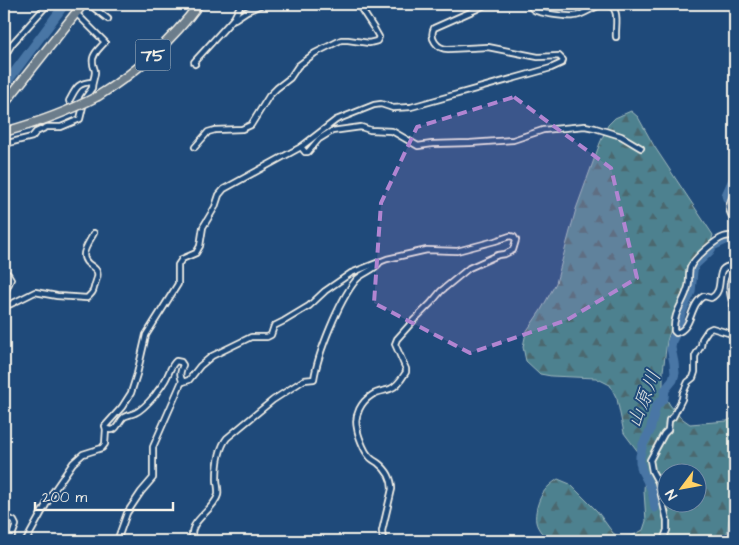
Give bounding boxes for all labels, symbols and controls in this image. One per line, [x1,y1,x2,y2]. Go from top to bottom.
road number: 75 [136,40,170,70]
water label: 山原川 [620,366,668,432]
north arrow [656,462,706,512]
scale bar [35,480,172,512]
text: N [661,485,683,503]
text: 200 m [42,487,88,508]

